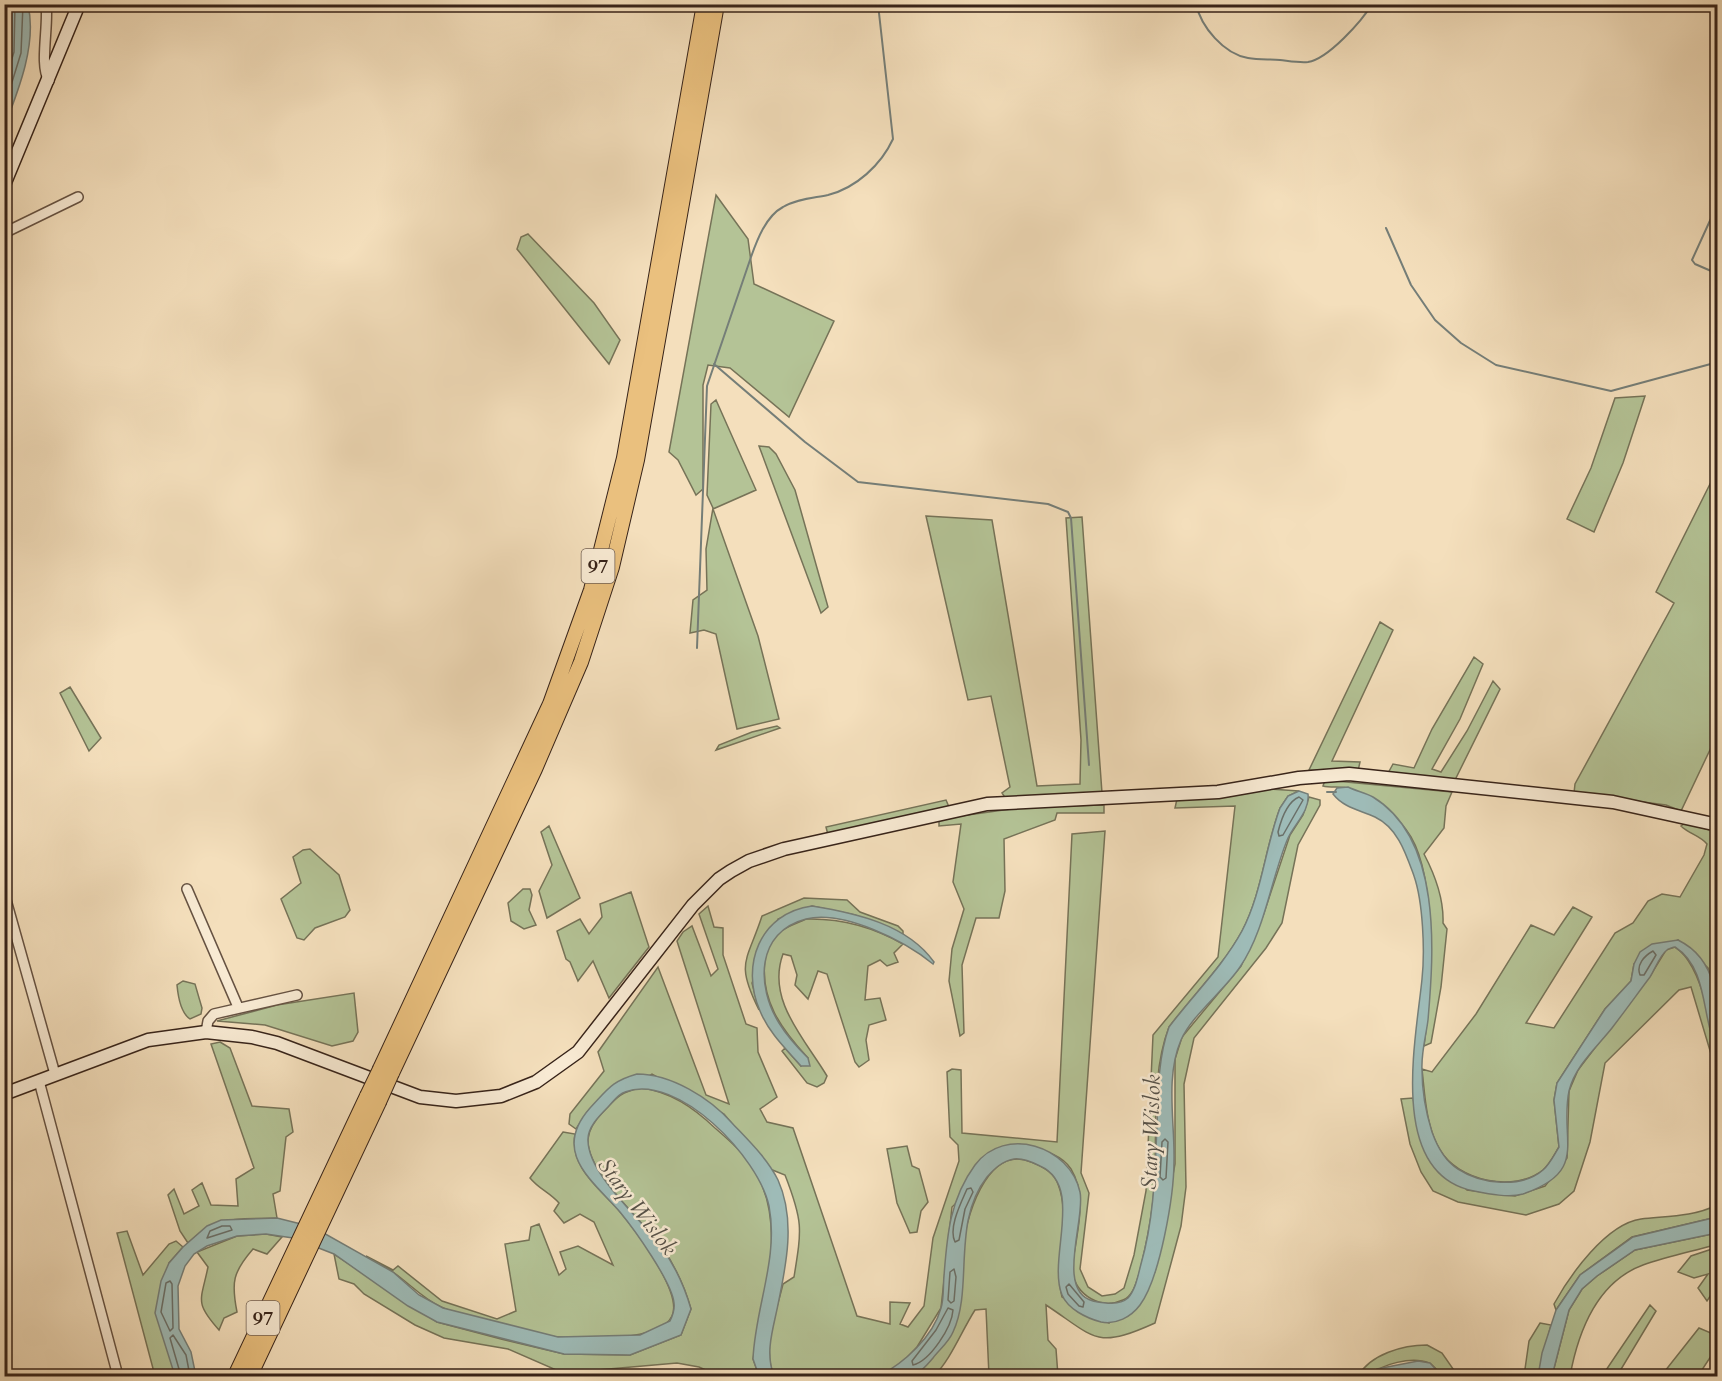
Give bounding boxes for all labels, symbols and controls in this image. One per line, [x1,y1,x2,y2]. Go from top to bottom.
road number: 97 [582,549,614,583]
water label: Stary Wislok [1134,1074,1168,1190]
water label: Stary Wislok [591,1152,684,1262]
road number: 97 [246,1301,280,1335]

